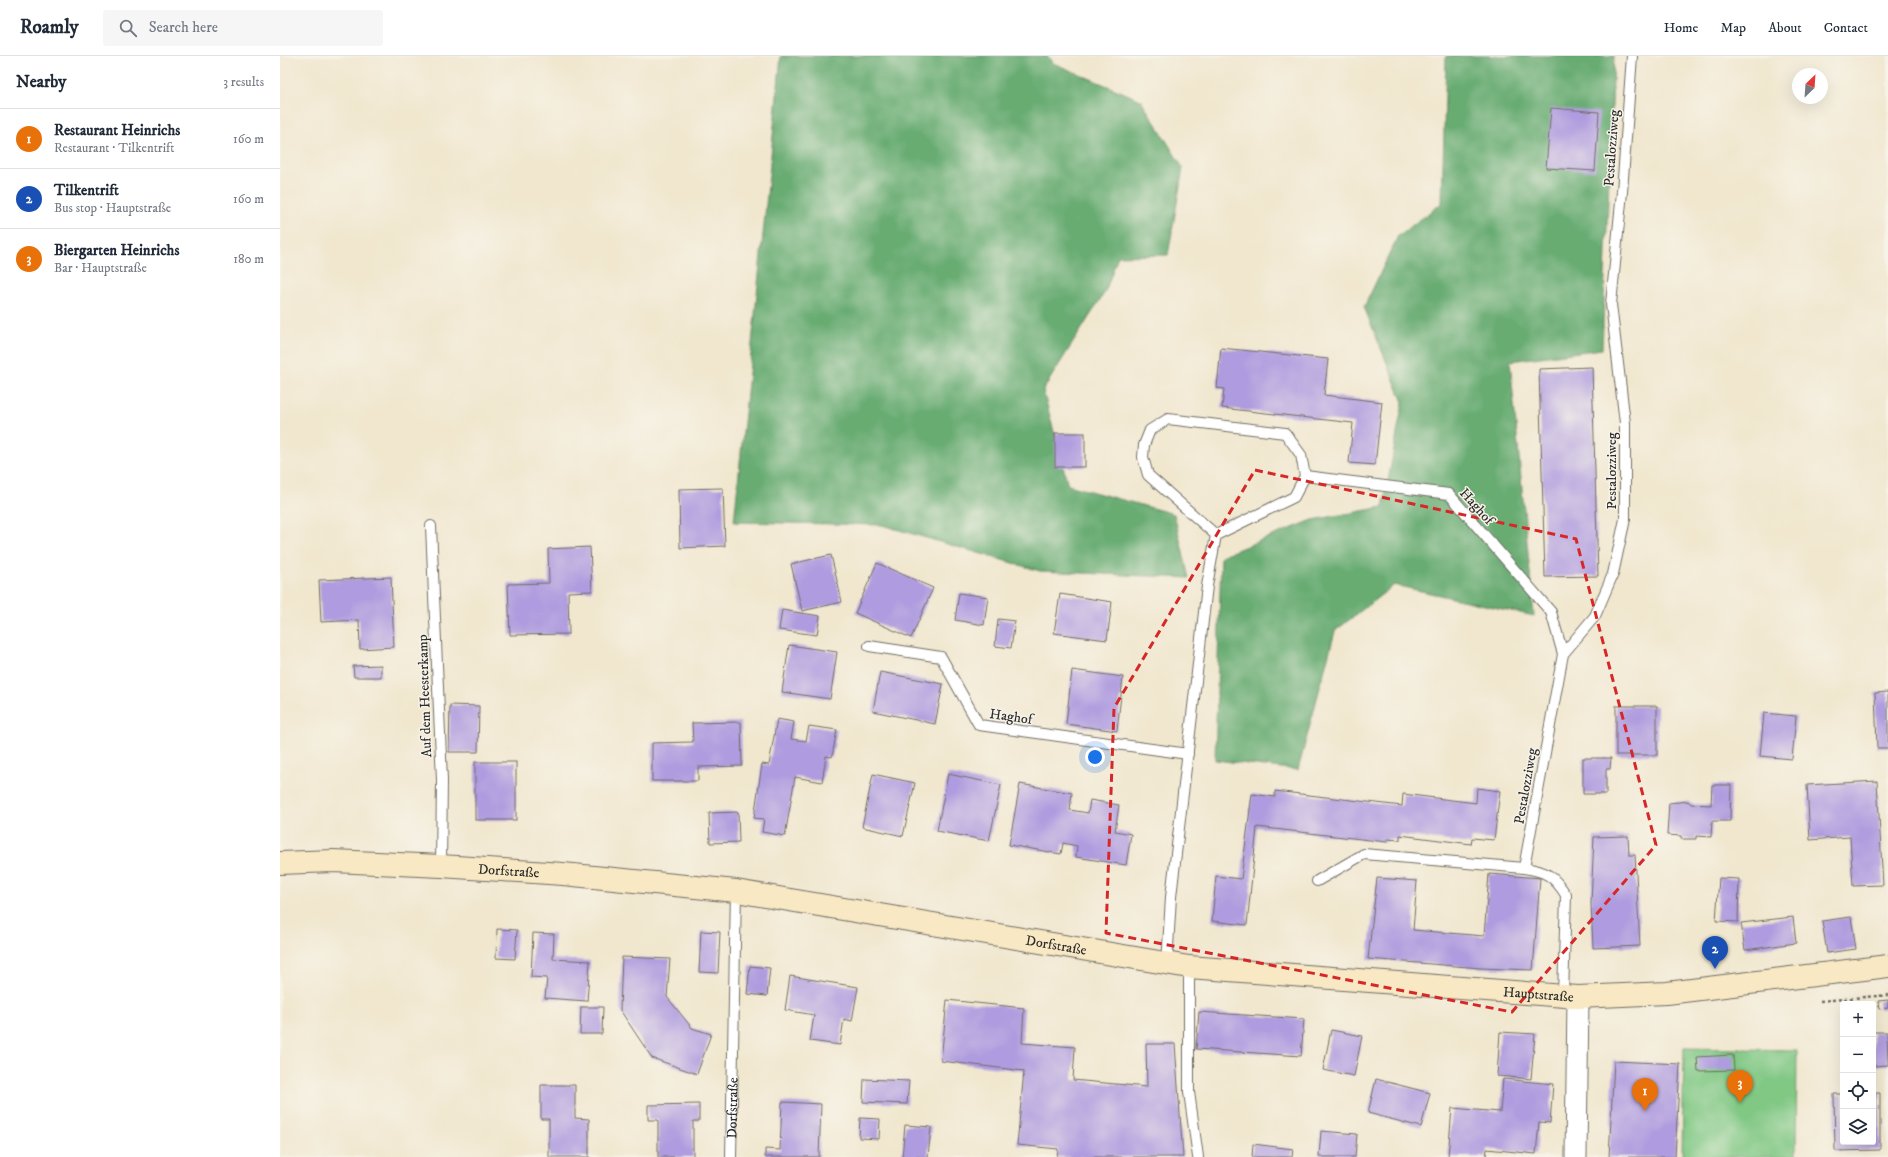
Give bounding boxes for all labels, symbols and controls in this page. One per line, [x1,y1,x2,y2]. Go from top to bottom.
search box [103,10,383,46]
text: Roamly [20,16,79,39]
icon: search [117,17,139,39]
text: Search here [149,18,218,37]
text: Home [1664,19,1698,37]
text: Map [1720,19,1746,37]
text: About [1768,19,1802,37]
text: Contact [1824,19,1868,37]
north arrow [1792,68,1828,104]
text: Nearby [16,71,66,93]
text: 3 results [223,74,264,90]
street label: Pestalozziweg [1600,109,1624,187]
text: Restaurant Heinrichs [54,121,180,140]
text: 1 [27,131,31,147]
text: 160 m [233,131,264,147]
text: Restaurant · Tilkentrift [54,140,174,156]
text: Tilkentrift [54,181,119,200]
text: 2 [26,191,32,207]
text: 160 m [233,191,264,207]
text: Bus stop · Hauptstraße [54,200,171,216]
text: Biergarten Heinrichs [54,241,179,260]
text: 3 [27,251,31,267]
text: 180 m [233,251,264,267]
text: Bar · Hauptstraße [54,260,147,276]
street label: Pestalozziweg [1603,432,1621,510]
street label: Haghof [1455,485,1499,531]
street label: Auf dem Heesterkamp [414,634,436,758]
street label: Haghof [988,705,1036,729]
street label: Pestalozziweg [1510,746,1542,826]
your location [1085,747,1105,767]
street label: Dorfstraße [477,860,540,882]
street label: Dorfstraße [1024,932,1088,960]
pin: 2 [1702,936,1728,969]
street label: Hauptstraße [1502,983,1574,1007]
map controls [1840,1001,1876,1145]
button: + [1840,1001,1876,1037]
button: − [1840,1037,1876,1073]
pin: 3 [1727,1070,1753,1103]
button: locate [1840,1073,1876,1109]
street label: Dorfstraße [723,1077,743,1139]
pin: 1 [1632,1078,1658,1111]
button: layers [1840,1109,1876,1145]

